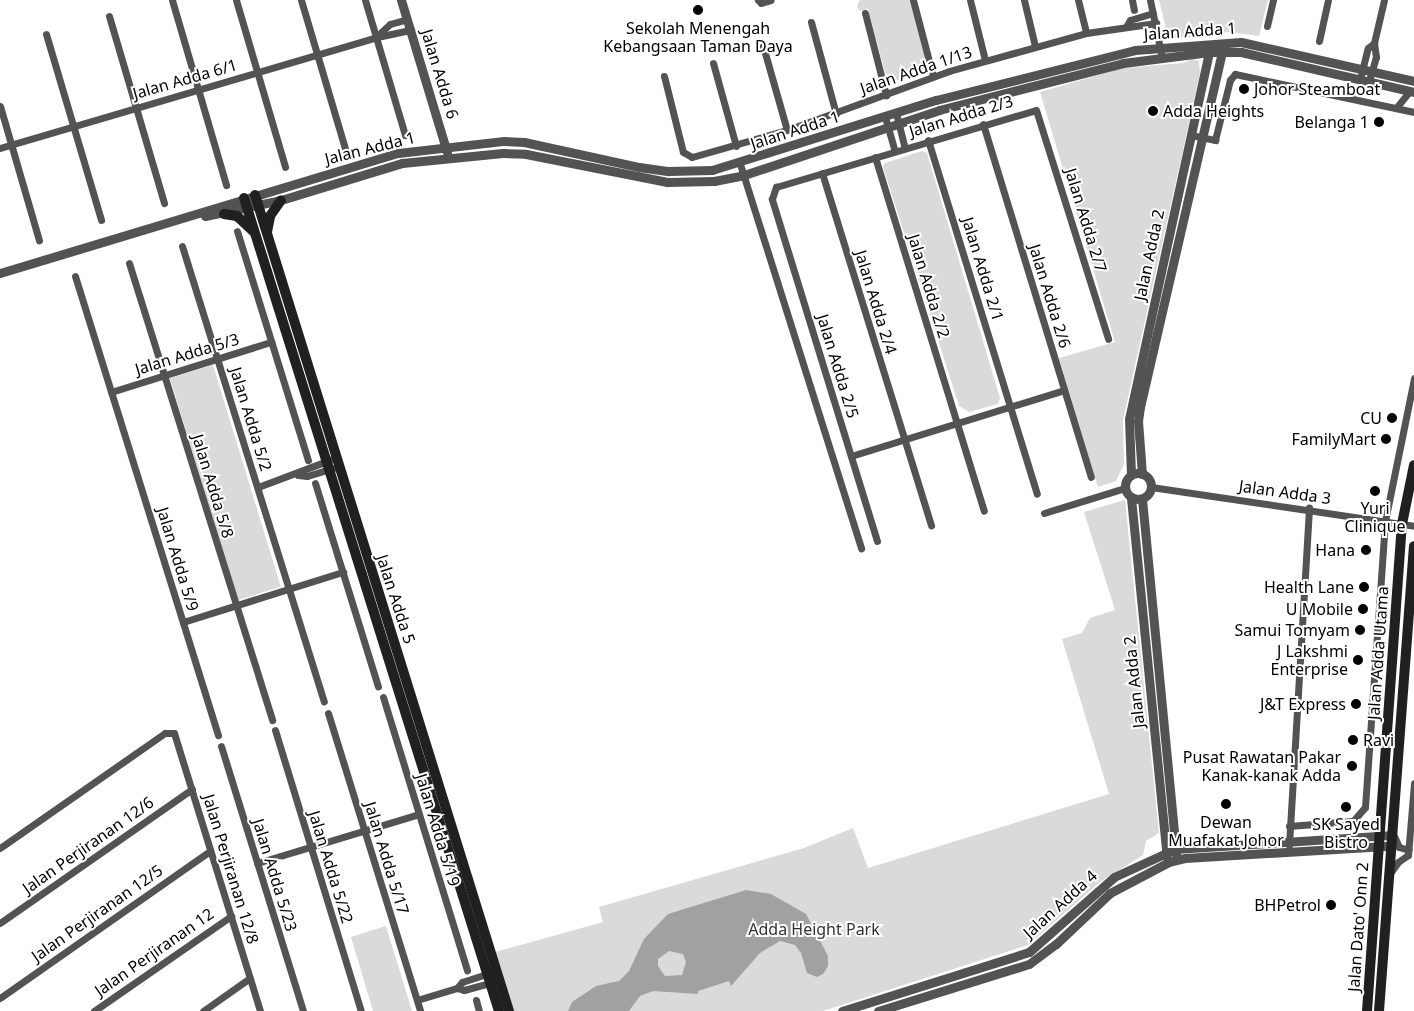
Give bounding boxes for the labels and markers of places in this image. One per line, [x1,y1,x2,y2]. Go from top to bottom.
marker: Sekolah Menengah Kebangsaan Taman Daya [692,4,704,16]
place label: Sekolah Menengah Kebangsaan Taman Daya [603,18,793,56]
place label: Johor Steamboat [1254,79,1380,99]
marker: Johor Steamboat [1238,83,1250,95]
place label: Adda Heights [1163,101,1264,121]
marker: Adda Heights [1147,105,1159,117]
place label: Belanga 1 [1294,112,1369,132]
marker: Belanga 1 [1373,116,1385,128]
place label: CU [1360,408,1382,428]
marker: CU [1386,412,1398,424]
place label: FamilyMart [1291,429,1376,449]
marker: FamilyMart [1380,433,1392,445]
marker: Yuri Clinique [1369,485,1381,497]
place label: Yuri Clinique [1344,498,1406,536]
place label: Hana [1315,540,1355,560]
marker: Hana [1359,543,1373,557]
place label: Health Lane [1264,577,1354,597]
marker: Health Lane [1358,581,1370,593]
place label: U Mobile [1286,599,1353,619]
marker: U Mobile [1357,603,1369,615]
place label: Samui Tomyam [1235,620,1350,640]
marker: Samui Tomyam [1354,624,1366,636]
place label: J Lakshmi Enterprise [1271,641,1348,679]
marker: J Lakshmi Enterprise [1352,654,1364,666]
place label: J&T Express [1260,694,1346,714]
marker: J&T Express [1350,698,1362,710]
place label: Ravi [1363,730,1394,750]
marker: Ravi [1347,734,1359,746]
place label: Pusat Rawatan Pakar Kanak-kanak Adda [1183,747,1341,785]
marker: Pusat Rawatan Pakar Kanak-kanak Adda [1345,759,1359,773]
marker: Dewan Muafakat Johor [1220,798,1232,810]
marker: SK Sayed Bistro [1340,801,1352,813]
place label: Dewan Muafakat Johor [1168,812,1284,850]
place label: SK Sayed Bistro [1312,814,1380,852]
place label: BHPetrol [1254,895,1321,915]
marker: BHPetrol [1325,899,1337,911]

